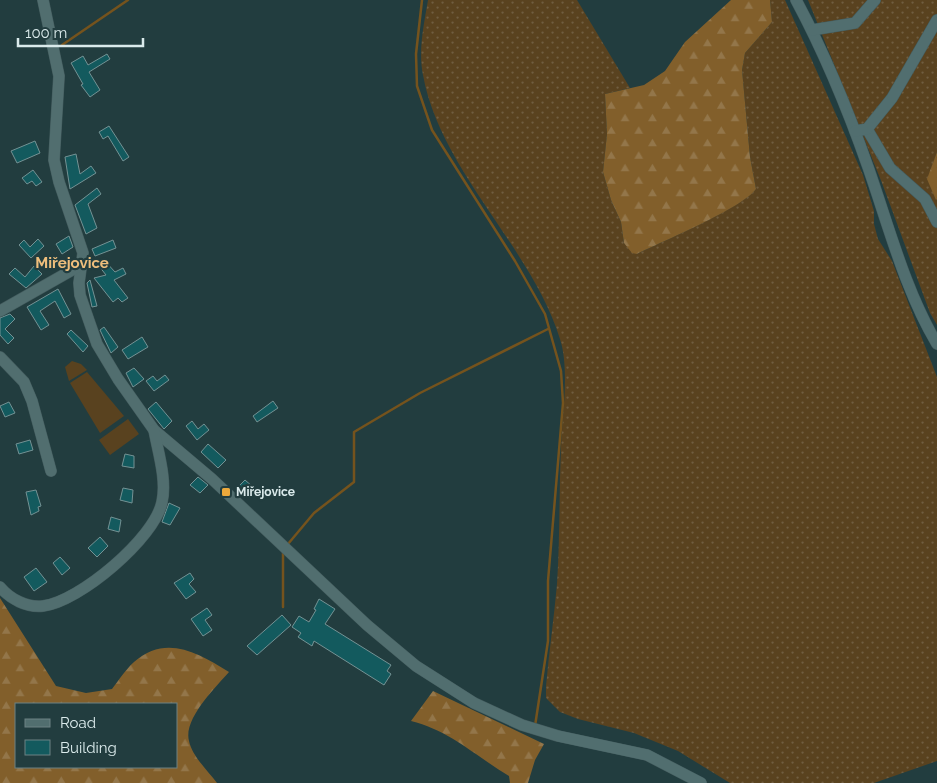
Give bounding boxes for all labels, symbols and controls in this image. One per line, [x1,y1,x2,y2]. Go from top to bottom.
scale bar [18,15,142,47]
text: 100 m [25,24,67,42]
district label: Miřejovice [35,254,109,272]
place label: Miřejovice [236,485,295,499]
marker: Miřejovice [220,486,232,498]
legend [15,703,178,768]
text: Road [60,714,96,732]
text: Building [60,739,117,757]

